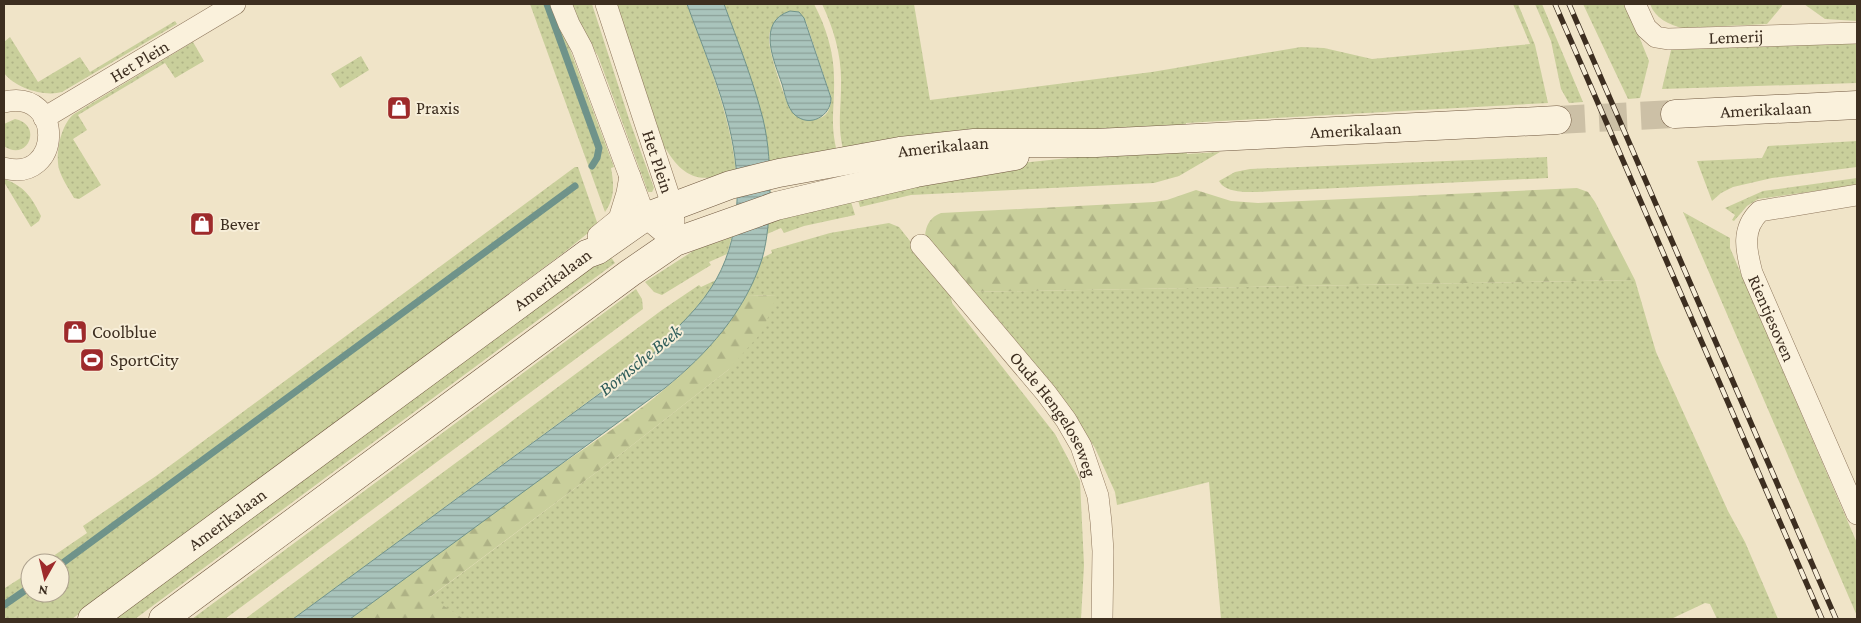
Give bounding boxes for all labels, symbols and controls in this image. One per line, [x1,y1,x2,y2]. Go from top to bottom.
street label: Lemerij [1708,26,1764,48]
street label: Het Plein [106,36,173,86]
shop icon: Praxis [386,95,412,121]
street label: Amerikalaan [1720,97,1813,122]
place label: Praxis [416,98,460,118]
street label: Amerikalaan [1310,118,1402,142]
street label: Het Plein [638,128,678,196]
street label: Amerikalaan [897,133,989,161]
shop icon: Bever [189,211,215,237]
place label: Bever [220,214,261,234]
street label: Amerikalaan [510,244,595,315]
street label: Rientjesoven [1744,272,1799,365]
shop icon: Coolblue [62,319,88,345]
water label: Bornsche Beek [594,320,686,400]
place label: Coolblue [92,322,157,342]
sports icon: SportCity [79,347,105,373]
street label: Oude Hengeloseweg [1005,348,1101,480]
place label: SportCity [110,350,179,370]
street label: Amerikalaan [184,484,270,555]
north arrow [20,553,70,603]
text: N [37,582,49,599]

